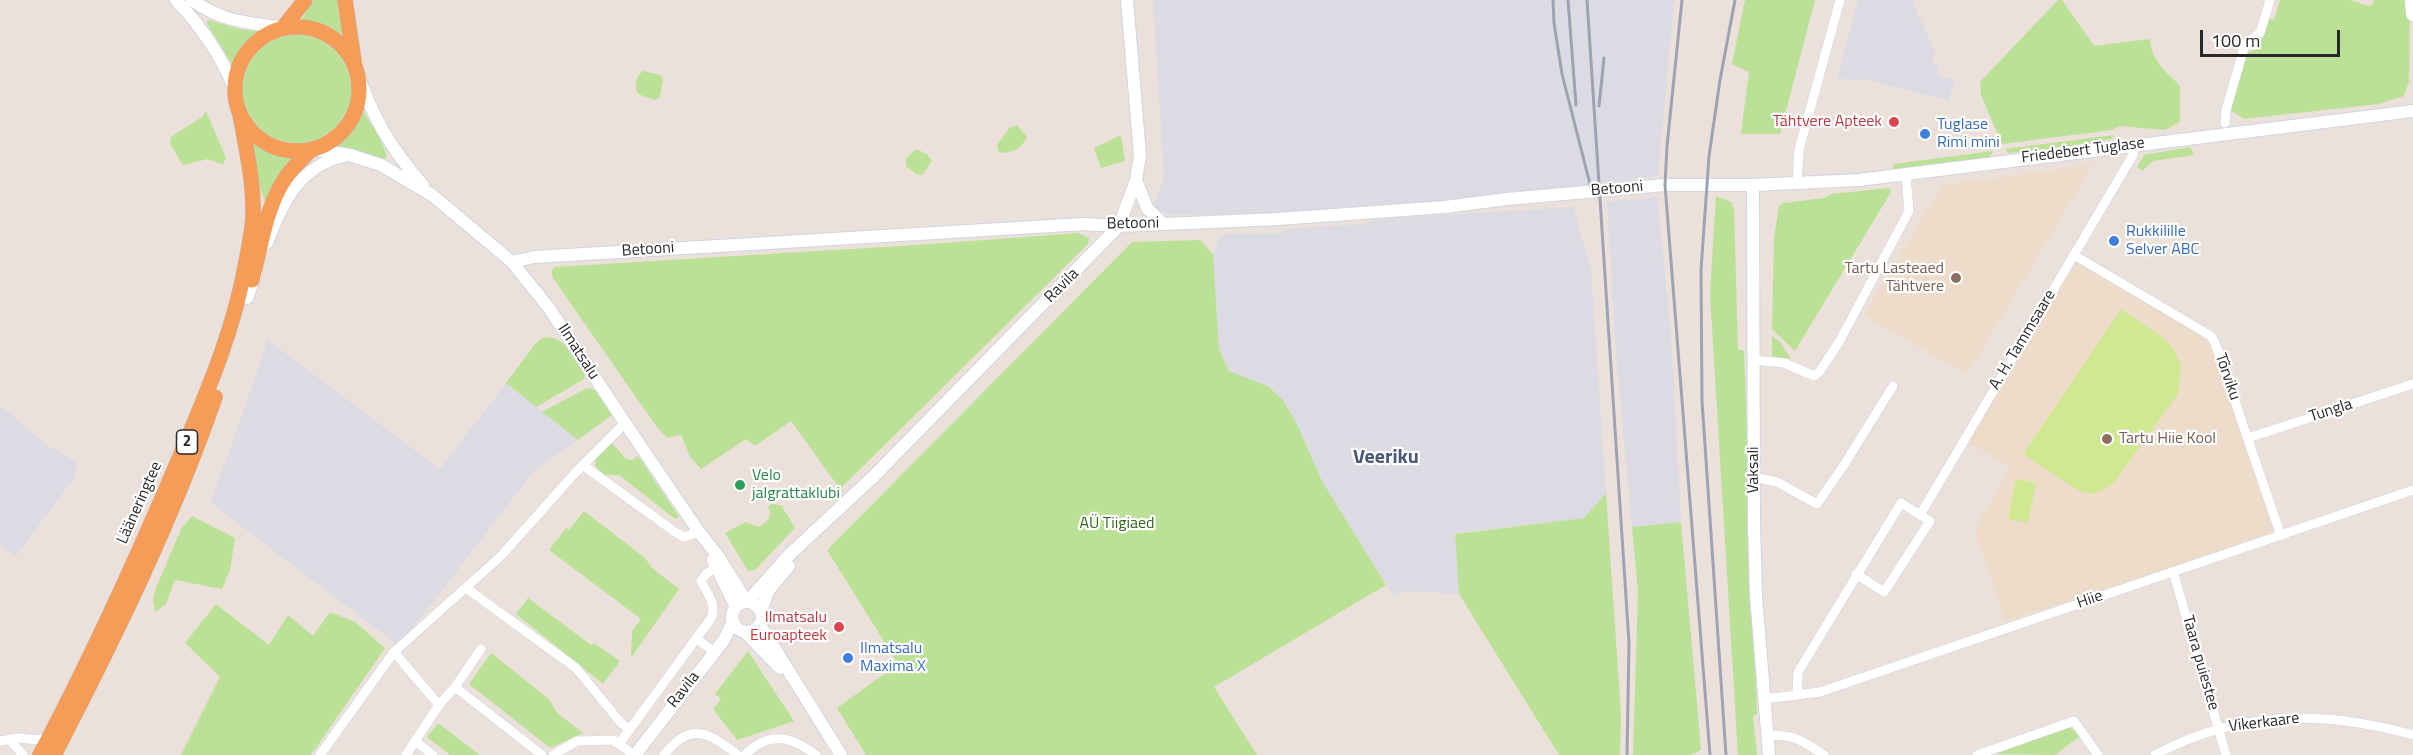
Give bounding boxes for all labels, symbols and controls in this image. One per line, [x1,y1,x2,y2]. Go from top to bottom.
scale bar [2203,18,2342,56]
text: 100 m [2211,27,2260,54]
place label: Tähtvere Apteek [1773,112,1882,132]
marker: Tähtvere Apteek [1887,115,1901,129]
place label: Tuglase Rimi mini [1937,115,2000,153]
marker: Tuglase Rimi mini [1918,127,1932,141]
street label: Friedebert Tuglase [2020,134,2146,168]
street label: Betooni [1590,177,1644,201]
street label: Betooni [1107,214,1159,234]
place label: Rukkilille Selver ABC [2126,222,2199,260]
marker: Rukkilille Selver ABC [2107,234,2121,248]
street label: Betooni [621,239,675,261]
place label: Tartu Lasteaed Tähtvere [1844,259,1944,297]
street label: Ravila [1041,265,1083,307]
marker: Tartu Lasteaed Tähtvere [1949,271,1963,285]
street label: A. H. Tammsaare [1986,287,2060,393]
street label: Ilmatsalu [553,321,603,383]
street label: Tõrviku [2210,351,2244,403]
street label: Tungla [2307,395,2355,427]
place label: Tartu Hiie Kool [2119,429,2216,449]
road number: 2 [176,430,198,454]
marker: Tartu Hiie Kool [2100,432,2114,446]
district label: Veeriku [1353,446,1419,470]
street label: Vaksali [1744,446,1764,494]
street label: Lääneringtee [113,459,167,547]
place label: Velo jalgrattaklubi [752,466,840,504]
marker: Velo jalgrattaklubi [733,478,747,492]
park label: AÜ Tiigiaed [1080,514,1154,534]
street label: Hiie [2075,587,2105,613]
place label: Ilmatsalu Euroapteek [750,608,827,646]
street label: Taara puiestee [2177,613,2223,713]
marker: Ilmatsalu Euroapteek [832,620,846,634]
place label: Ilmatsalu Maxima X [860,639,926,677]
marker: Ilmatsalu Maxima X [841,651,855,665]
street label: Ravila [664,668,704,712]
street label: Vikerkaare [2228,709,2300,737]

